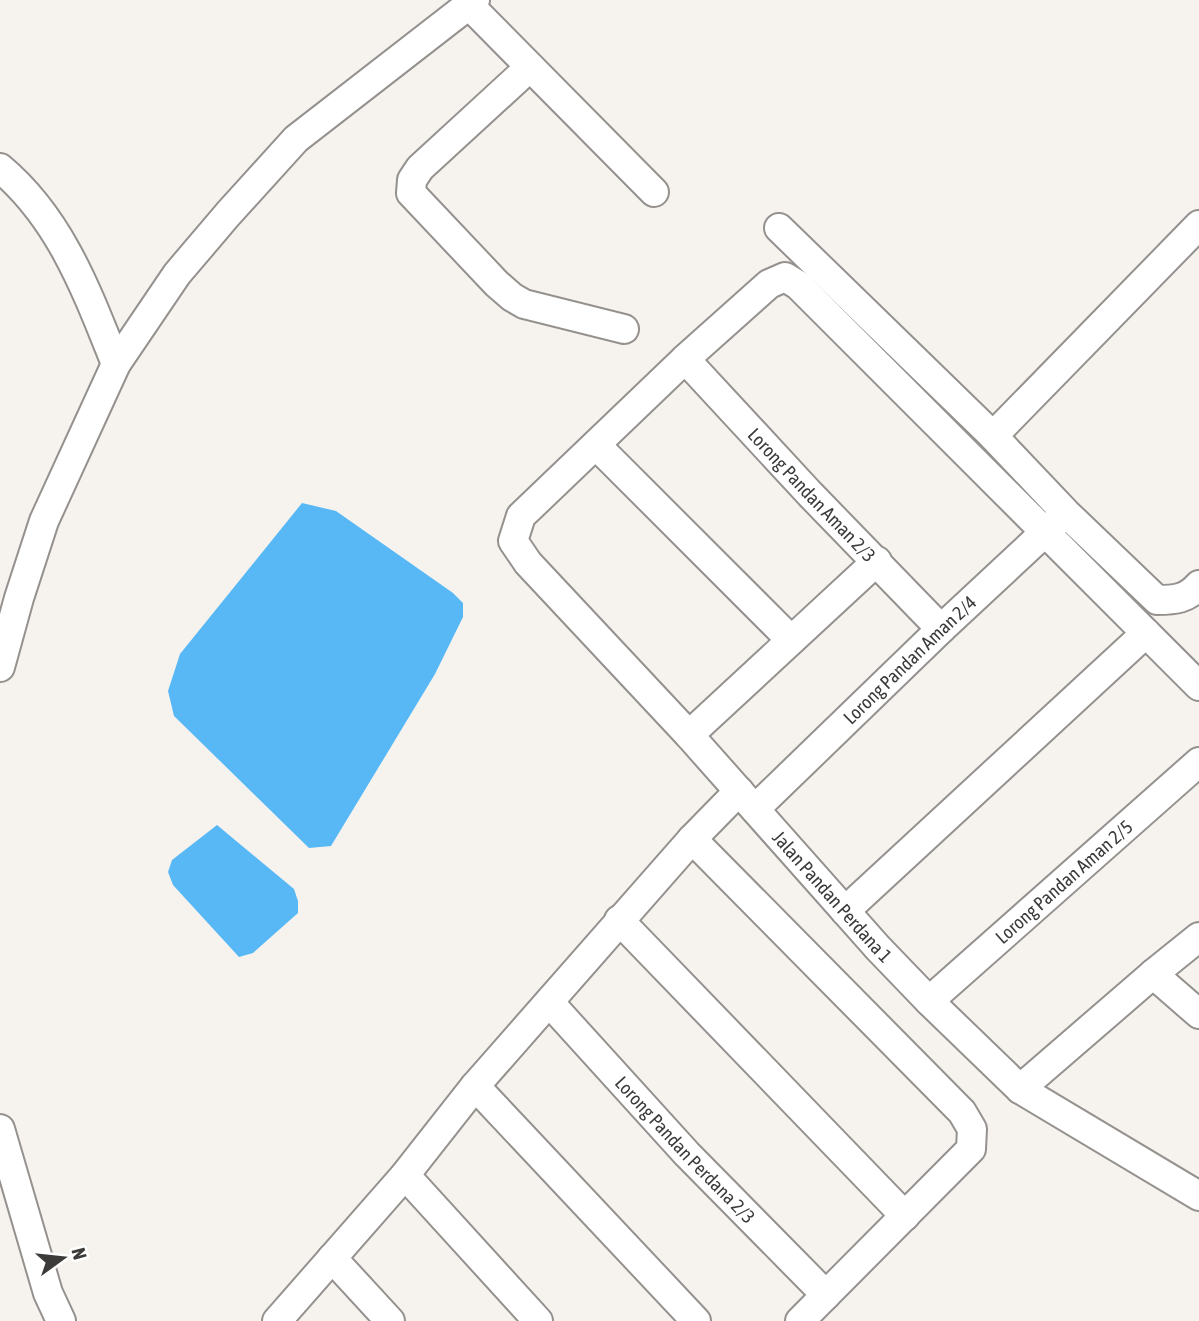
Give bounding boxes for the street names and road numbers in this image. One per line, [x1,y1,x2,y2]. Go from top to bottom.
street label: Lorong Pandan Aman 2/3 [744,424,880,566]
street label: Lorong Pandan Aman 2/4 [839,591,981,728]
street label: Lorong Pandan Aman 2/5 [991,815,1137,948]
street label: Jalan Pandan Perdana 1 [768,826,897,967]
street label: Lorong Pandan Perdana 2/3 [611,1072,760,1228]

